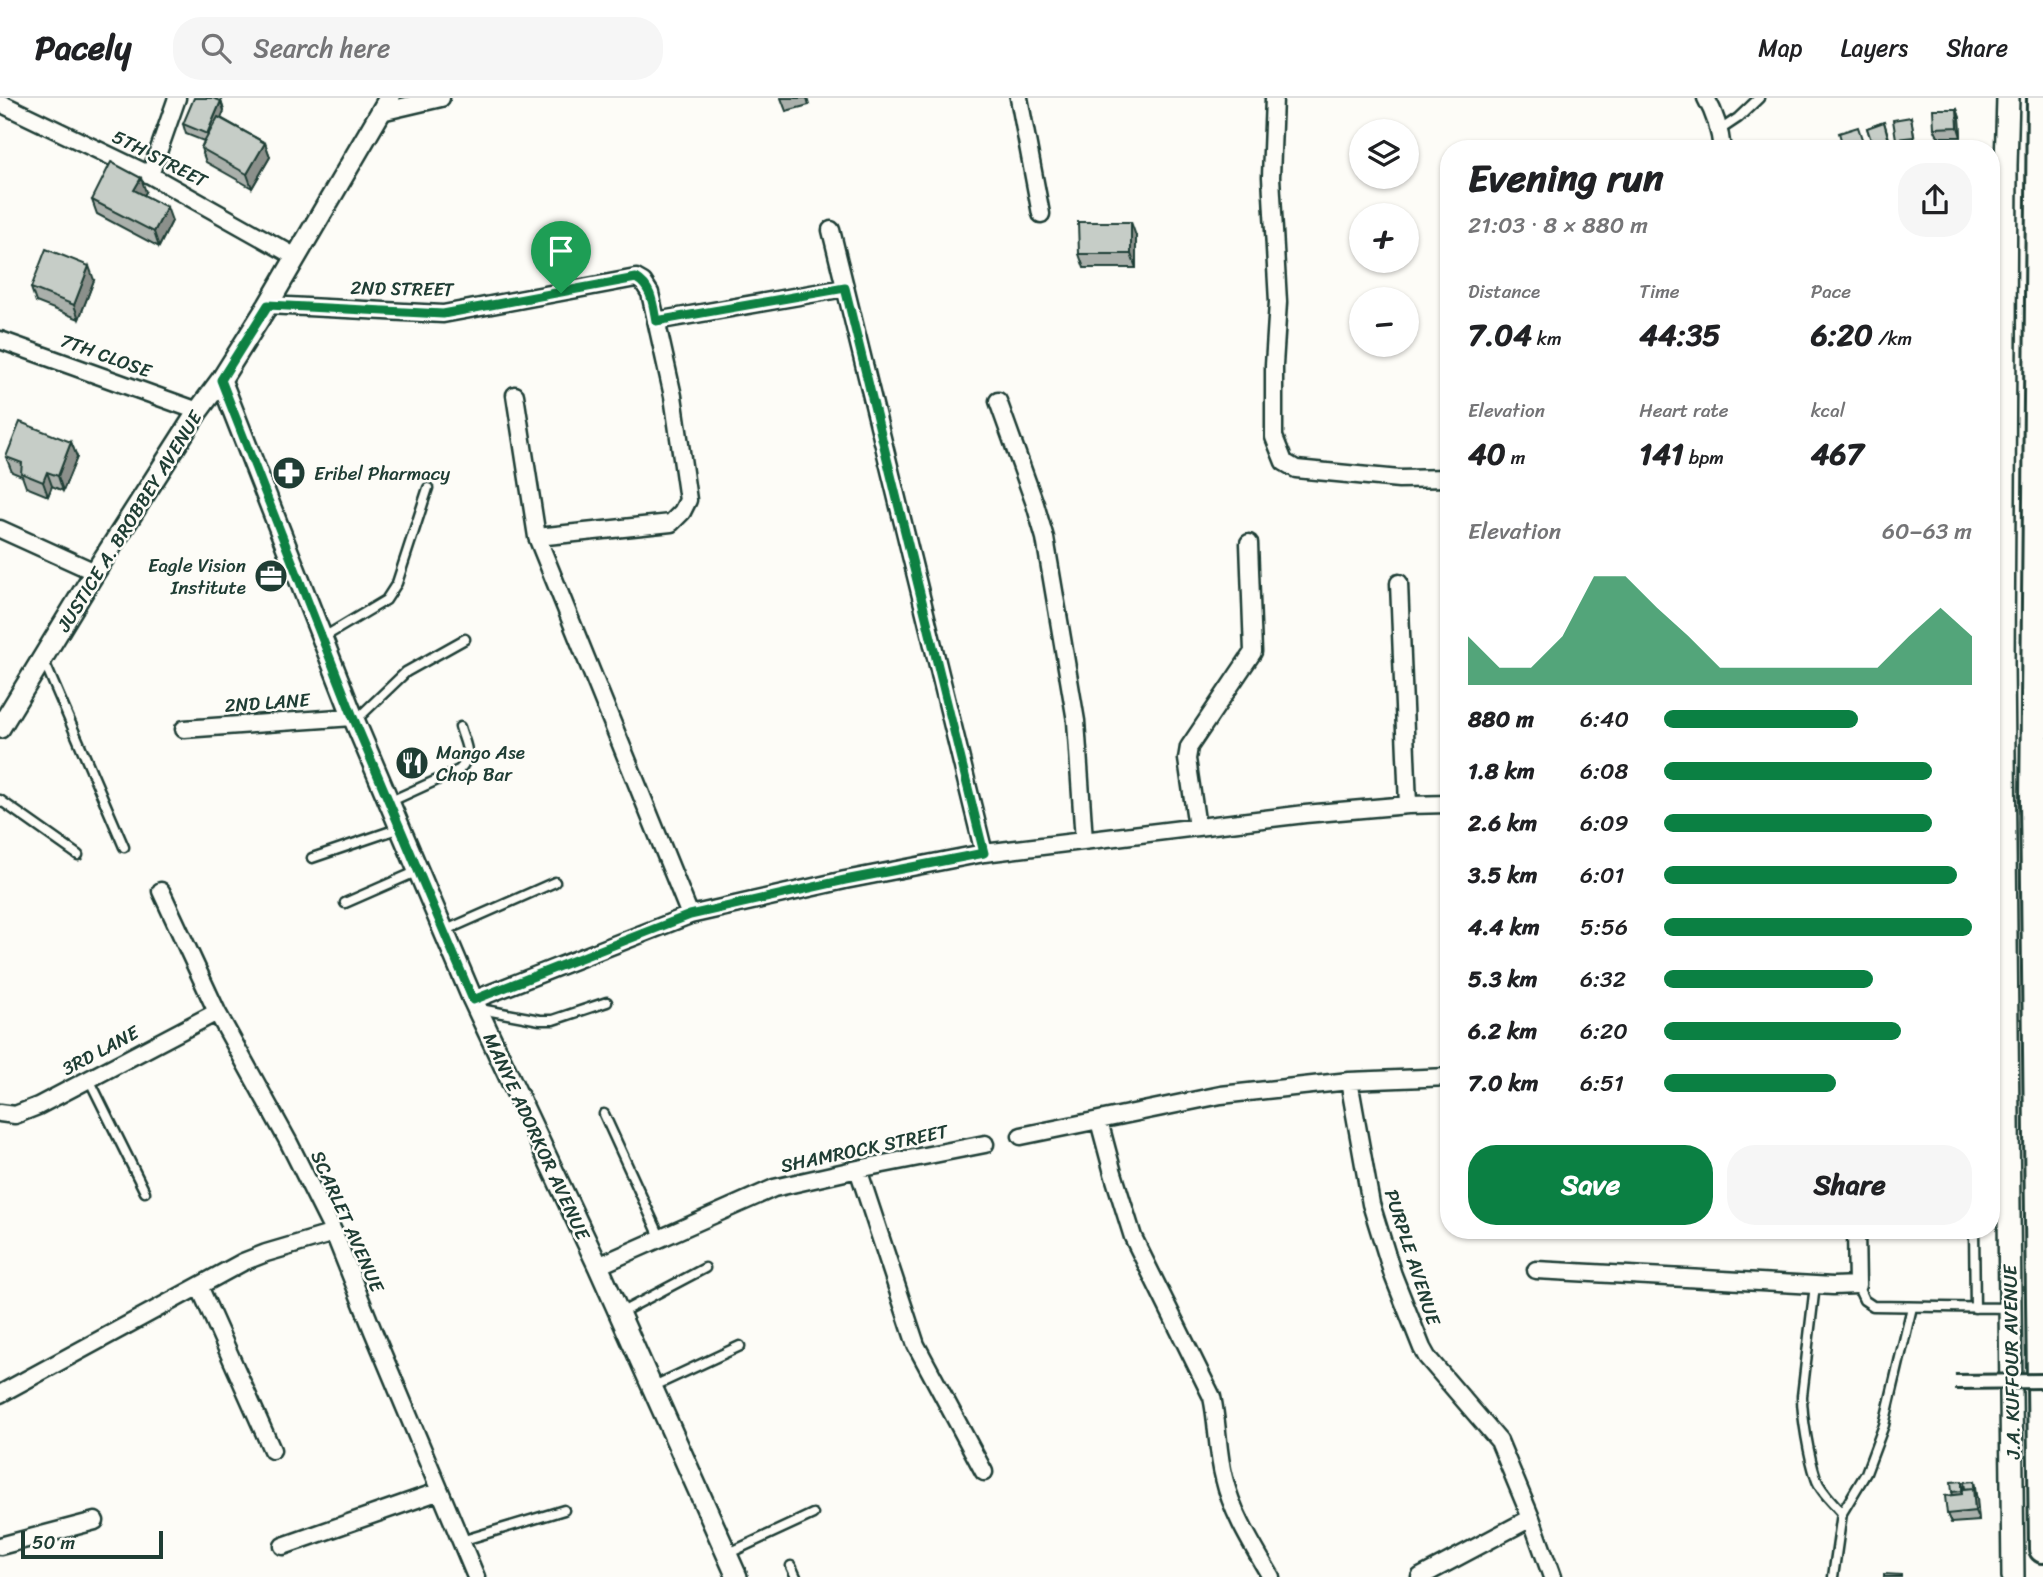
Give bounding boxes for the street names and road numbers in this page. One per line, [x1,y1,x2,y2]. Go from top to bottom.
street label: 5TH STREET [106,120,215,197]
street label: 2ND STREET [350,271,455,306]
street label: 7TH CLOSE [56,324,157,388]
street label: JUSTICE A. BROBBEY AVENUE [47,403,212,639]
street label: 2ND LANE [223,683,312,722]
street label: 3RD LANE [56,1016,146,1085]
street label: MANYE ADORKOR AVENUE [474,1027,600,1247]
street label: SHAMROCK STREET [777,1114,952,1182]
street label: SCARLET AVENUE [302,1145,394,1299]
street label: PURPLE AVENUE [1375,1185,1450,1331]
street label: J.A. KUFFOUR AVENUE [1993,1263,2030,1460]

